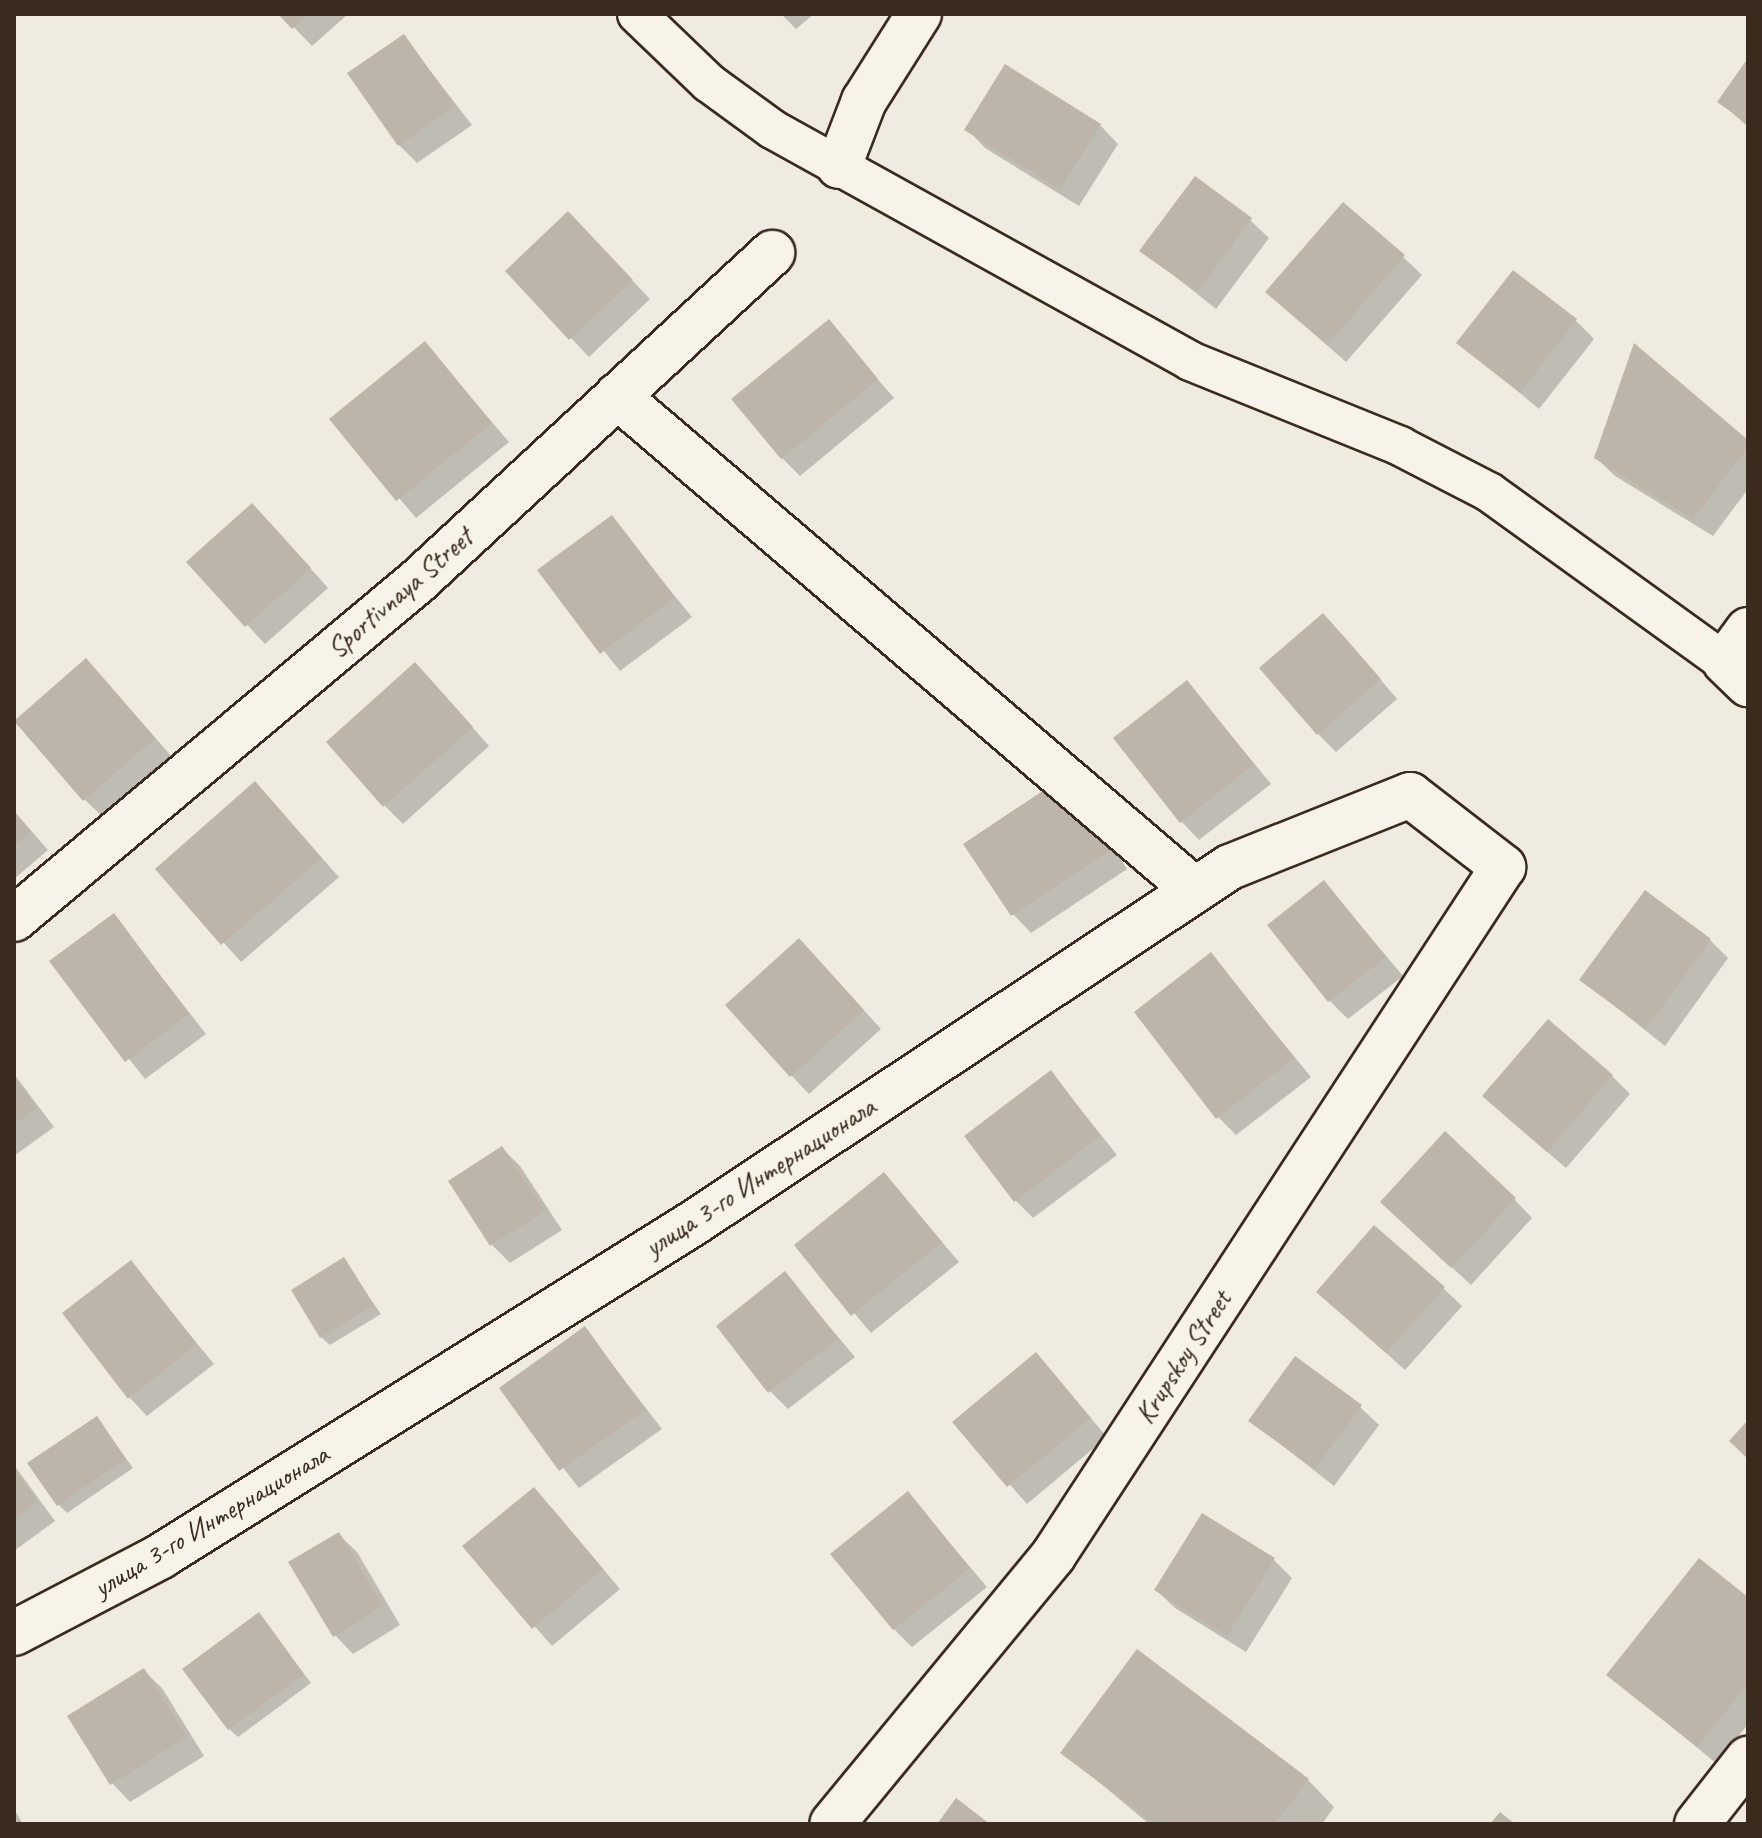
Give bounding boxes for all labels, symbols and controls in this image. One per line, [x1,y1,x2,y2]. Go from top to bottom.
street label: Sportivnaya Street [320,521,480,665]
street label: улица 3-го Интернационала [638,1089,882,1265]
street label: Krupskoy Street [1128,1284,1238,1430]
street label: улица 3-го Интернационала [87,1437,335,1605]

